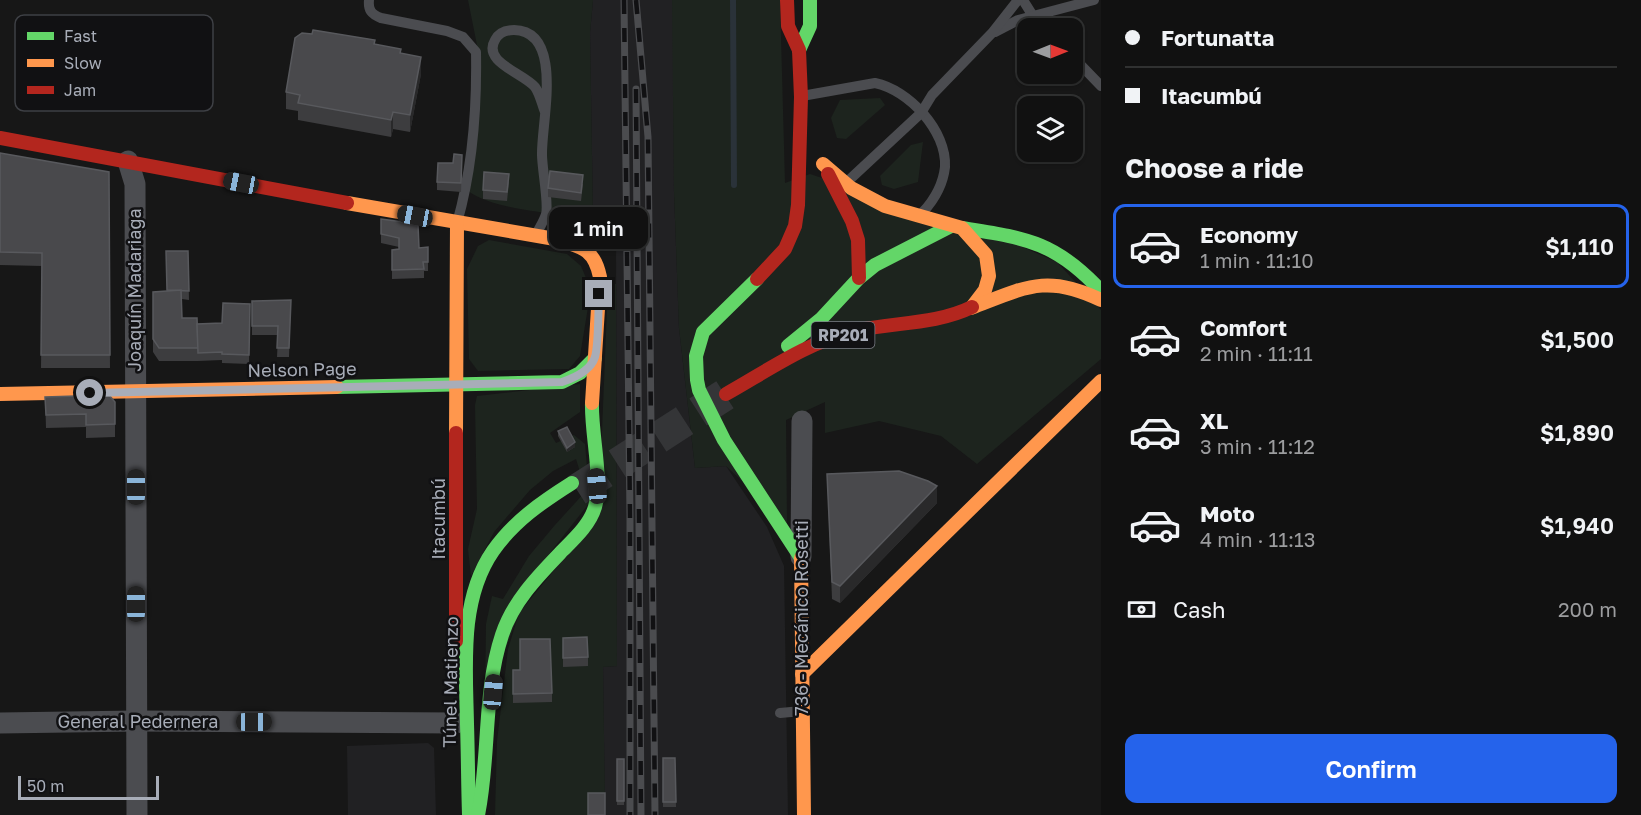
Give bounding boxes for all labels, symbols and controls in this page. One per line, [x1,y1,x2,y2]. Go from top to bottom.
legend [15,15,213,111]
north arrow [1017,18,1083,84]
map controls [1017,18,1083,162]
text: Fortunatta [1161,24,1274,51]
text: Fast [64,26,97,46]
text: Slow [64,53,102,73]
text: Jam [64,80,96,100]
text: Itacumbú [1161,82,1262,109]
button: layers [1017,96,1083,162]
text: Choose a ride [1125,152,1304,184]
car [222,171,260,195]
car [396,204,434,228]
callout: 1 min [550,207,648,249]
street label: Joaquín Madariaga [123,208,145,372]
text: 1 min [573,216,624,240]
icon: car [1128,219,1182,273]
text: Economy [1200,221,1298,248]
text: $1,110 [1545,233,1614,260]
text: 1 min · 11:10 [1200,248,1314,272]
route end [585,280,612,307]
icon: car [1128,312,1182,366]
text: Comfort [1200,314,1287,341]
road number: RP201 [812,322,874,348]
text: $1,500 [1540,326,1614,353]
text: 2 min · 11:11 [1200,341,1313,365]
street label: Nelson Page [247,357,357,381]
route start [76,379,103,406]
icon: car [1128,405,1182,459]
text: XL [1200,407,1228,434]
text: $1,890 [1540,419,1614,446]
text: 3 min · 11:12 [1200,434,1315,458]
car [586,467,608,505]
car [127,469,145,505]
street label: Itacumbú [427,478,449,560]
icon: car [1128,498,1182,552]
text: Moto [1200,500,1255,527]
text: $1,940 [1540,512,1614,539]
street label: 736 - Mecánico Rosetti [790,520,812,716]
text: 4 min · 11:13 [1200,527,1315,551]
car [127,586,145,622]
icon: cash [1125,593,1158,626]
text: Cash [1173,596,1226,623]
text: 200 m [1558,597,1617,621]
street label: Túnel Matienzo [438,616,462,748]
car [482,673,504,711]
street label: General Pedernera [57,710,219,732]
car [236,713,272,731]
button: Confirm [1125,734,1617,803]
scale bar [18,773,159,800]
text: 50 m [27,776,64,796]

